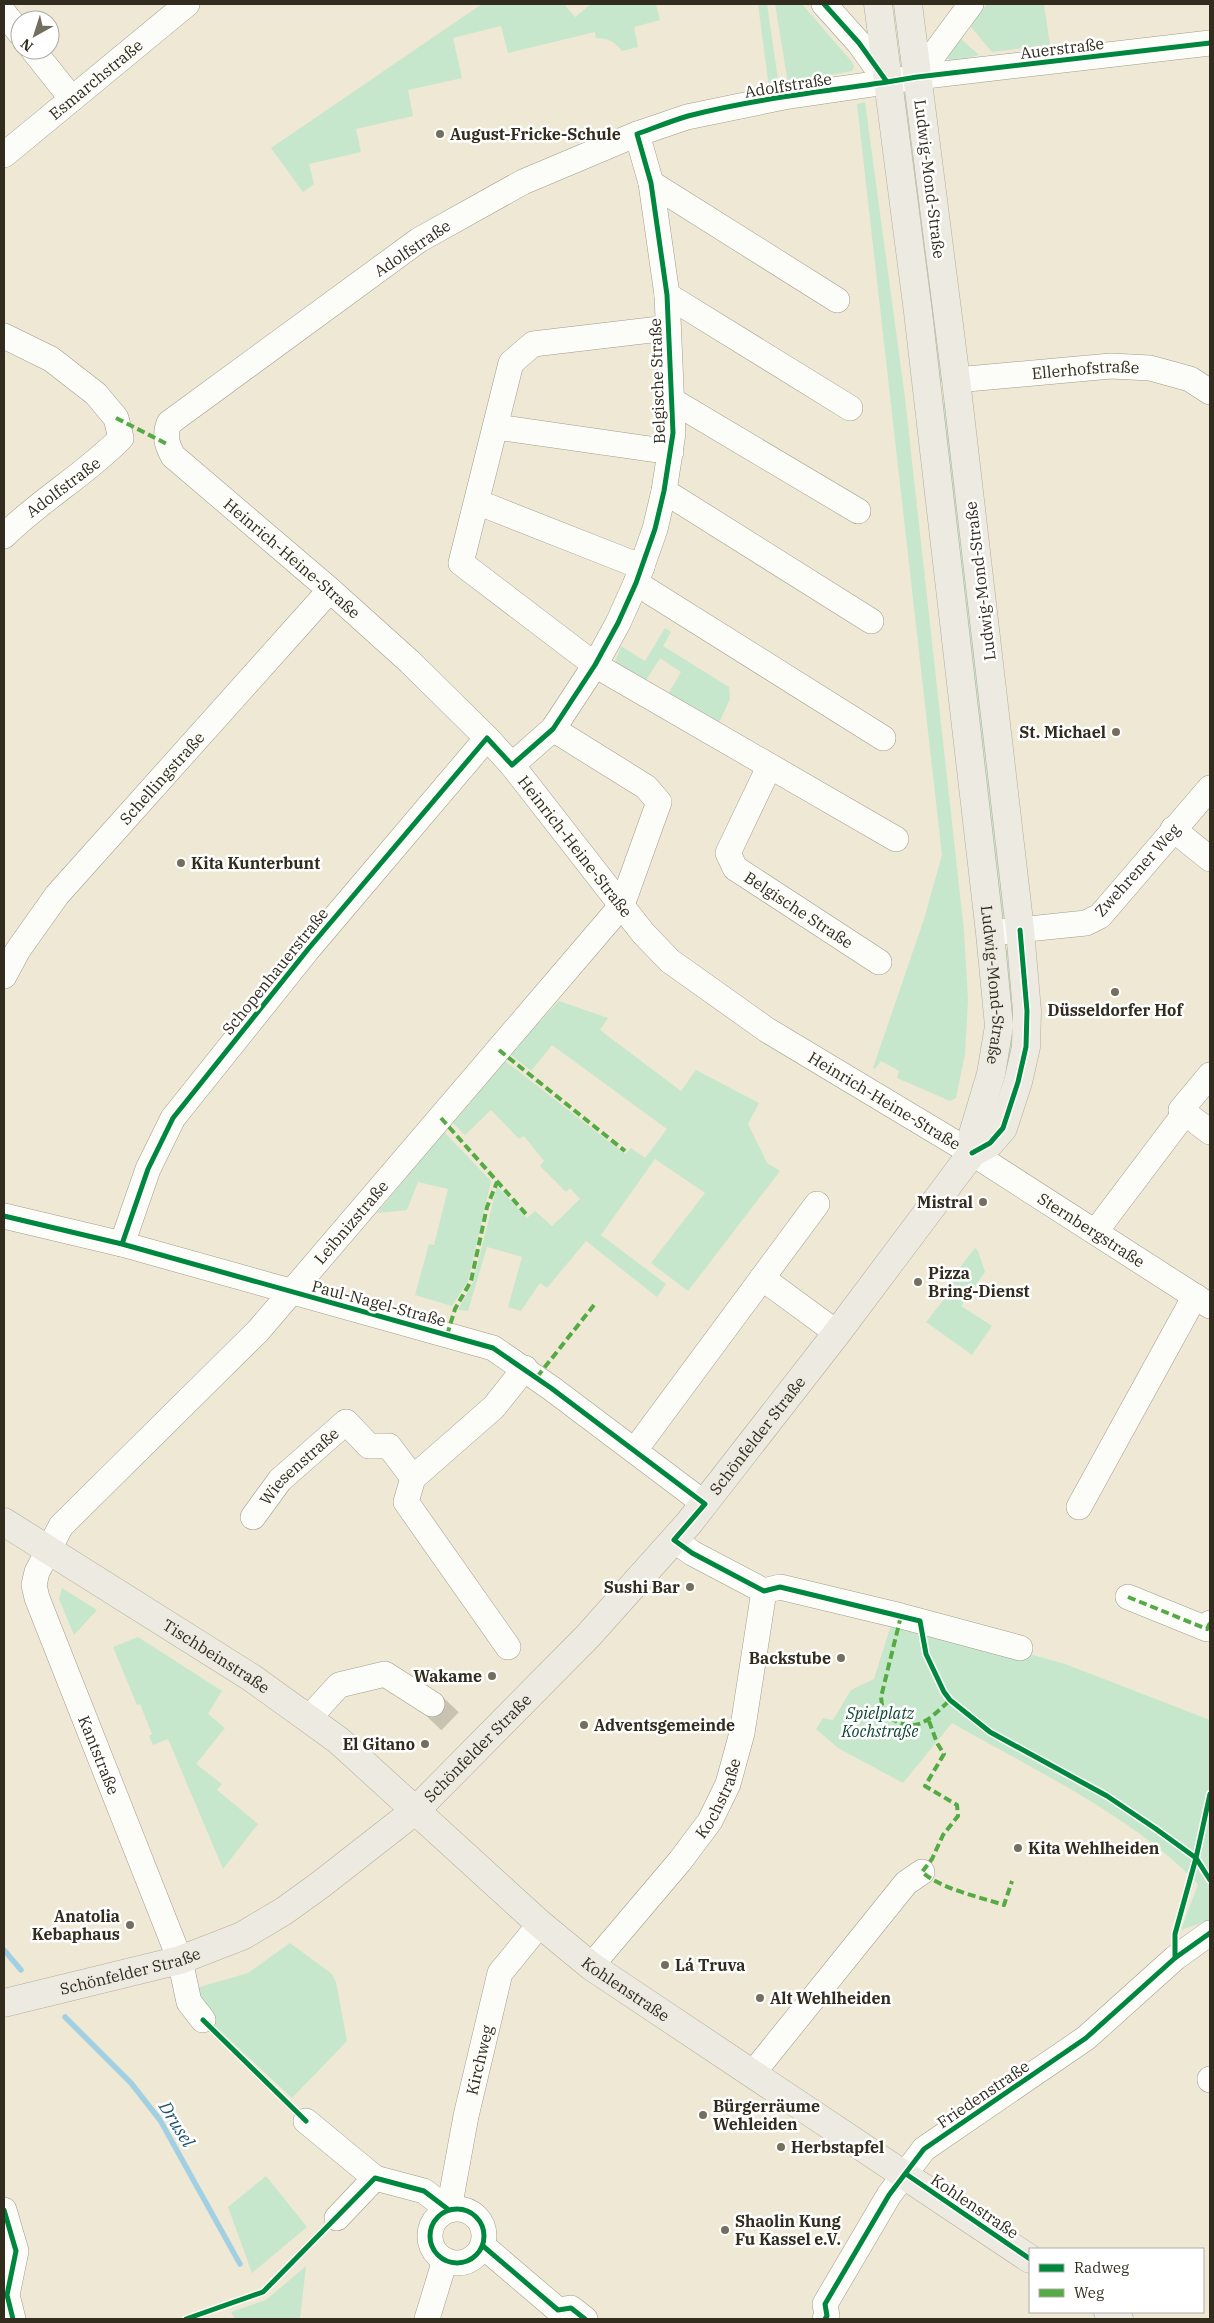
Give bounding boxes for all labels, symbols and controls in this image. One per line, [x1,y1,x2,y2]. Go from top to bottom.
north arrow [10,10,60,60]
street label: Auerstraße [1019,33,1105,63]
text: N [17,35,37,56]
street label: Esmarchstraße [45,35,147,124]
street label: Adolfstraße [743,68,833,102]
street label: Ludwig-Mond-Straße [910,98,950,260]
place label: August-Fricke-Schule [450,124,621,144]
marker: August-Fricke-Schule [434,128,446,140]
street label: Adolfstraße [370,215,454,281]
street label: Belgische Straße [645,318,669,444]
street label: Ellerhofstraße [1031,356,1140,383]
street label: Adolfstraße [22,453,104,521]
street label: Heinrich-Heine-Straße [220,494,365,623]
street label: Ludwig-Mond-Straße [960,500,1000,662]
place label: St. Michael [1019,722,1106,742]
marker: St. Michael [1110,726,1122,738]
street label: Schellingstraße [115,727,209,829]
street label: Heinrich-Heine-Straße [514,771,637,921]
street label: Zwehrener Weg [1090,819,1184,921]
place label: Kita Kunterbunt [191,853,320,873]
marker: Kita Kunterbunt [175,857,187,869]
street label: Belgische Straße [741,867,857,952]
street label: Schopenhauerstraße [218,903,332,1039]
street label: Ludwig-Mond-Straße [977,904,1009,1066]
marker: Düsseldorfer Hof [1109,986,1121,998]
place label: Düsseldorfer Hof [1047,1000,1184,1020]
street label: Heinrich-Heine-Straße [805,1047,964,1154]
street label: Leibnizstraße [310,1176,392,1268]
street label: Sternbergstraße [1034,1188,1149,1271]
place label: Mistral [917,1192,973,1212]
marker: Mistral [977,1196,989,1208]
place label: Pizza Bring-Dienst [928,1263,1030,1301]
street label: Paul-Nagel-Straße [310,1275,448,1331]
marker: Pizza Bring-Dienst [912,1276,924,1288]
street label: Schönfelder Straße [705,1372,810,1499]
street label: Wiesenstraße [255,1423,343,1509]
place label: Sushi Bar [604,1577,680,1597]
marker: Sushi Bar [684,1581,696,1593]
street label: Tischbeinstraße [159,1614,274,1698]
place label: Backstube [749,1648,831,1668]
marker: Backstube [835,1652,847,1664]
place label: Wakame [413,1666,482,1686]
marker: Wakame [486,1670,498,1682]
street label: Schönfelder Straße [419,1690,535,1806]
park label: Spielplatz Kochstraße [841,1703,918,1741]
street label: Kantstraße [74,1712,124,1798]
place label: Adventsgemeinde [594,1715,735,1735]
marker: Adventsgemeinde [578,1719,590,1731]
place label: El Gitano [343,1734,415,1754]
marker: El Gitano [419,1738,431,1750]
street label: Kochstraße [691,1756,745,1842]
place label: Kita Wehlheiden [1028,1838,1160,1858]
marker: Kita Wehlheiden [1012,1842,1024,1854]
place label: Anatolia Kebaphaus [32,1906,120,1944]
marker: Anatolia Kebaphaus [124,1919,136,1931]
street label: Schönfelder Straße [58,1943,203,1999]
street label: Kohlenstraße [578,1952,673,2026]
place label: Lá Truva [675,1955,745,1975]
marker: Lá Truva [659,1959,671,1971]
place label: Alt Wehlheiden [770,1988,891,2008]
marker: Alt Wehlheiden [754,1992,766,2004]
street label: Kirchweg [461,2023,497,2097]
street label: Friedenstraße [933,2056,1033,2132]
water label: Drusel [154,2096,200,2152]
place label: Bürgerräume Wehleiden [713,2096,820,2134]
marker: Bürgerräume Wehleiden [697,2109,709,2121]
place label: Herbstapfel [791,2137,884,2157]
marker: Herbstapfel [775,2141,787,2153]
street label: Kohlenstraße [927,2169,1023,2243]
place label: Shaolin Kung Fu Kassel e.V. [735,2211,842,2249]
marker: Shaolin Kung Fu Kassel e.V. [719,2224,731,2236]
legend [1029,2248,1204,2313]
text: Radweg [1074,2258,1129,2277]
text: Weg [1074,2283,1104,2302]

